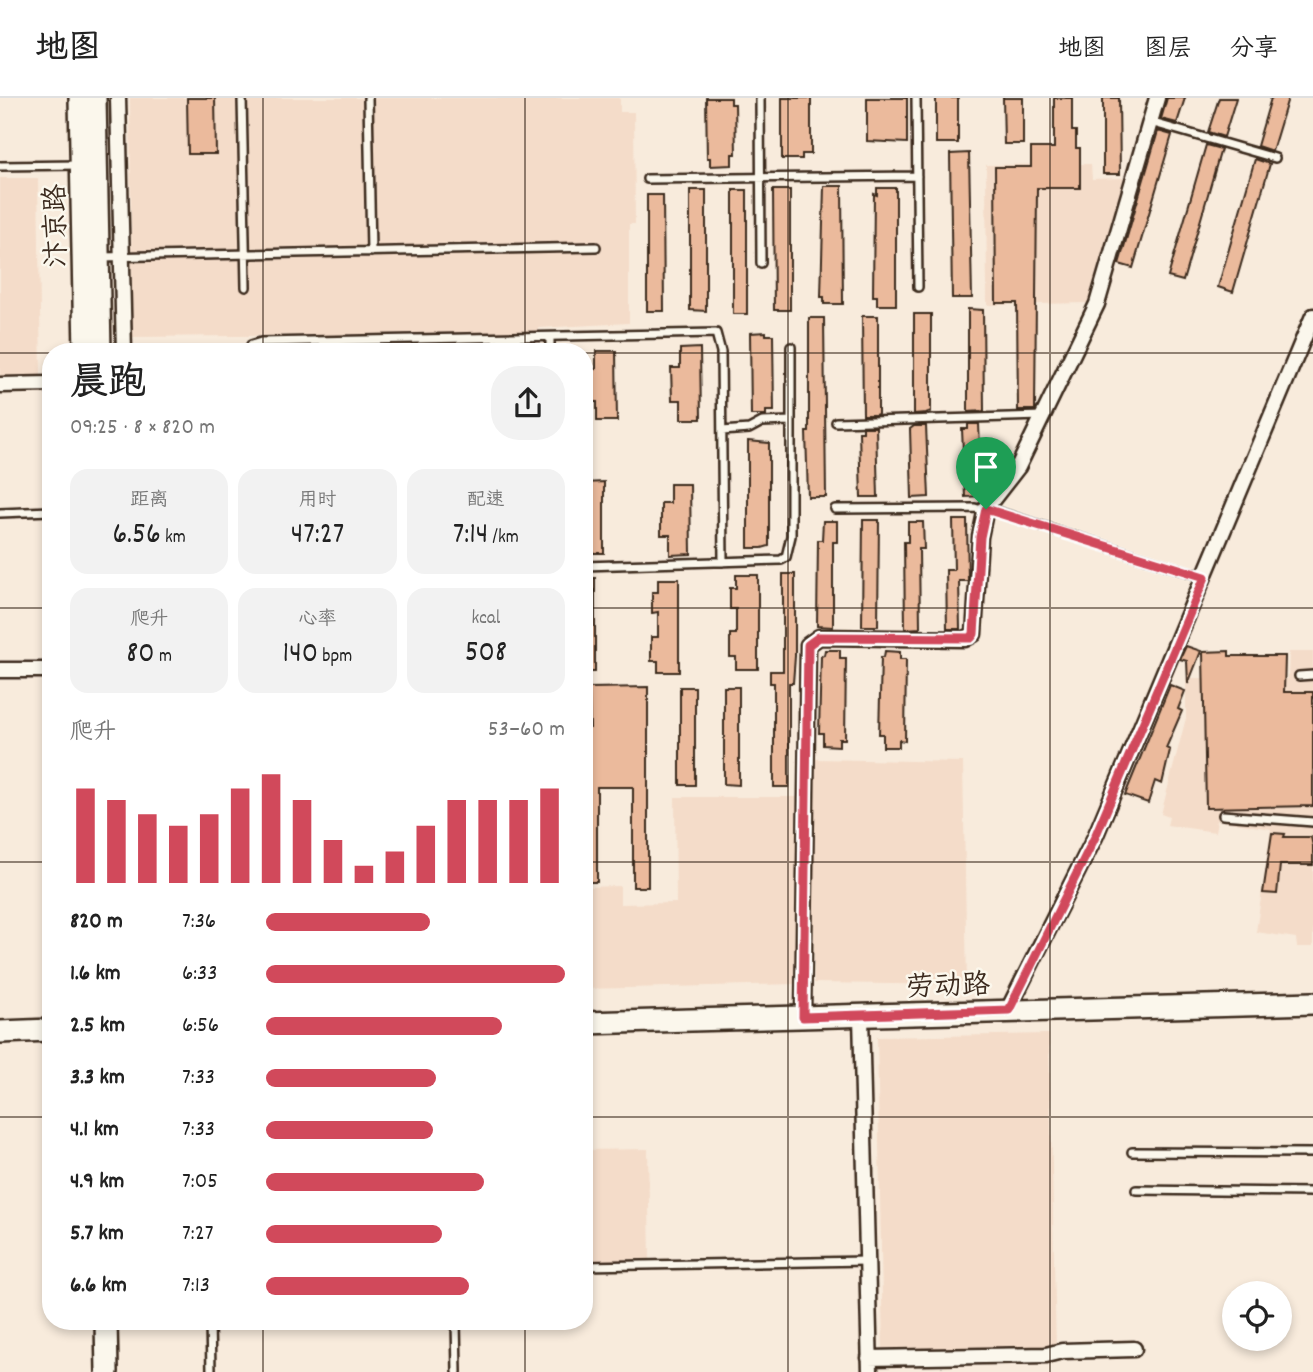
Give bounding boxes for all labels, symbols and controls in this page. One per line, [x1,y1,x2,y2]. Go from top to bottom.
text: 地图 [35,27,101,74]
text: 地图 [1058,33,1106,67]
text: 图层 [1144,33,1192,67]
text: 分享 [1230,33,1278,67]
street label: 汴京路 [38,184,80,268]
text: 晨跑 [70,358,146,413]
button: share [491,366,565,440]
text: 09:25 · 8 × 820 m [70,412,215,445]
pin [956,437,1016,509]
icon: arrive [967,448,1005,486]
text: 距离 [130,488,168,515]
text: 用时 [298,488,337,515]
text: 配速 [467,488,505,515]
text: 6.56 [112,515,161,558]
text: 47:27 [291,515,344,558]
text: 7:14 [453,515,488,558]
text: km [161,525,186,552]
text: /km [488,525,519,552]
text: kcal [471,606,500,633]
text: 爬升 [130,607,168,634]
text: 心率 [298,607,337,634]
text: 508 [465,633,507,676]
text: 80 [126,634,155,677]
text: 140 [283,634,318,677]
text: m [155,644,172,671]
text: bpm [318,644,352,671]
text: 53–60 m [488,714,565,747]
text: 爬升 [70,717,116,750]
text: 820 m [70,906,123,939]
text: 7:36 [182,906,216,939]
text: 1.6 km [70,958,121,991]
text: 6:33 [182,958,218,991]
street label: 劳动路 [905,968,991,1010]
text: 2.5 km [70,1010,125,1043]
text: 6:56 [182,1010,219,1043]
text: 3.3 km [70,1062,125,1095]
text: 7:33 [182,1062,215,1095]
text: 4.1 km [70,1114,119,1147]
text: 7:33 [182,1114,215,1147]
text: 4.9 km [70,1166,124,1199]
text: 7:05 [182,1166,218,1199]
text: 5.7 km [70,1218,124,1251]
text: 7:27 [182,1218,214,1251]
text: 6.6 km [70,1270,127,1303]
text: 7:13 [182,1270,210,1303]
map controls [1222,1281,1292,1351]
button: locate [1222,1281,1292,1351]

